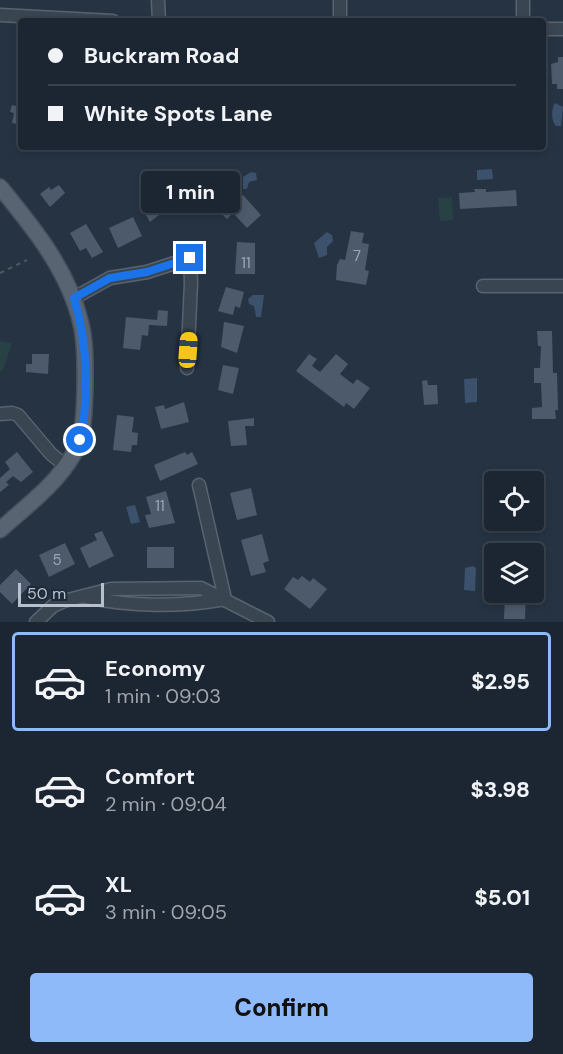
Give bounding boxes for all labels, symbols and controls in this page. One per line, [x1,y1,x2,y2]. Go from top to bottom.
text: Buckram Road [84,41,239,70]
text: White Spots Lane [84,99,273,128]
callout: 1 min [140,171,240,213]
text: 1 min [166,179,215,205]
route end [176,244,203,271]
house number: 7 [353,246,361,266]
house number: 11 [241,253,251,273]
car [178,331,198,369]
route start [66,426,93,453]
map controls [484,471,544,603]
button: locate [484,471,544,531]
house number: 11 [155,496,165,516]
button: layers [484,543,544,603]
house number: 5 [52,550,62,570]
scale bar [18,580,104,608]
text: 50 m [27,583,66,604]
text: Economy [105,654,205,683]
icon: car [33,655,87,709]
text: $2.95 [471,667,530,696]
text: 1 min · 09:03 [105,683,221,709]
text: Comfort [105,762,195,791]
icon: car [33,763,87,817]
text: $3.98 [471,775,530,804]
text: 2 min · 09:04 [105,791,227,817]
text: XL [105,870,132,899]
icon: car [33,871,87,925]
text: $5.01 [475,883,530,912]
text: 3 min · 09:05 [105,899,227,925]
button: Confirm [30,973,533,1042]

